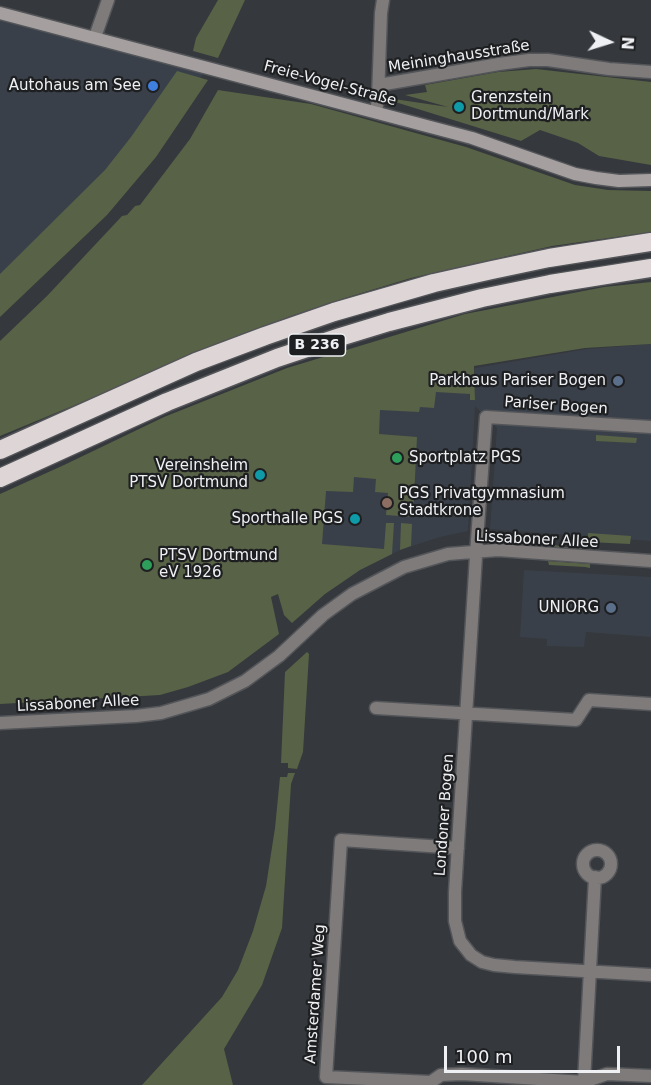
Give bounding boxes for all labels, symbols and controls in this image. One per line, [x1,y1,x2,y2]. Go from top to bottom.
north arrow [579,12,639,72]
text: N [618,36,637,51]
street label: Meininghausstraße [387,37,531,77]
street label: Freie-Vogel-Straße [262,58,398,110]
place label: Autohaus am See [9,77,141,95]
marker: Autohaus am See [146,79,160,93]
place label: Grenzstein Dortmund/Mark [471,89,589,124]
marker: Grenzstein Dortmund/Mark [452,100,466,114]
road number: B 236 [288,334,346,356]
place label: Parkhaus Pariser Bogen [429,372,606,390]
marker: Parkhaus Pariser Bogen [611,374,625,388]
street label: Pariser Bogen [504,393,608,419]
place label: Sportplatz PGS [409,449,521,467]
marker: Sportplatz PGS [390,451,404,465]
place label: Vereinsheim PTSV Dortmund [129,457,248,492]
marker: Vereinsheim PTSV Dortmund [253,468,267,482]
place label: PGS Privatgymnasium Stadtkrone [399,485,565,520]
marker: PGS Privatgymnasium Stadtkrone [380,496,394,510]
place label: Sporthalle PGS [232,510,343,528]
marker: Sporthalle PGS [348,512,362,526]
street label: Lissaboner Allee [475,528,599,552]
place label: PTSV Dortmund eV 1926 [159,547,278,582]
marker: PTSV Dortmund eV 1926 [140,558,154,572]
place label: UNIORG [539,599,599,617]
marker: UNIORG [604,601,618,615]
street label: Lissaboner Allee [16,692,140,716]
street label: Londoner Bogen [432,753,458,877]
street label: Amsterdamer Weg [302,924,330,1064]
scale bar [447,1034,622,1072]
text: 100 m [455,1046,513,1067]

